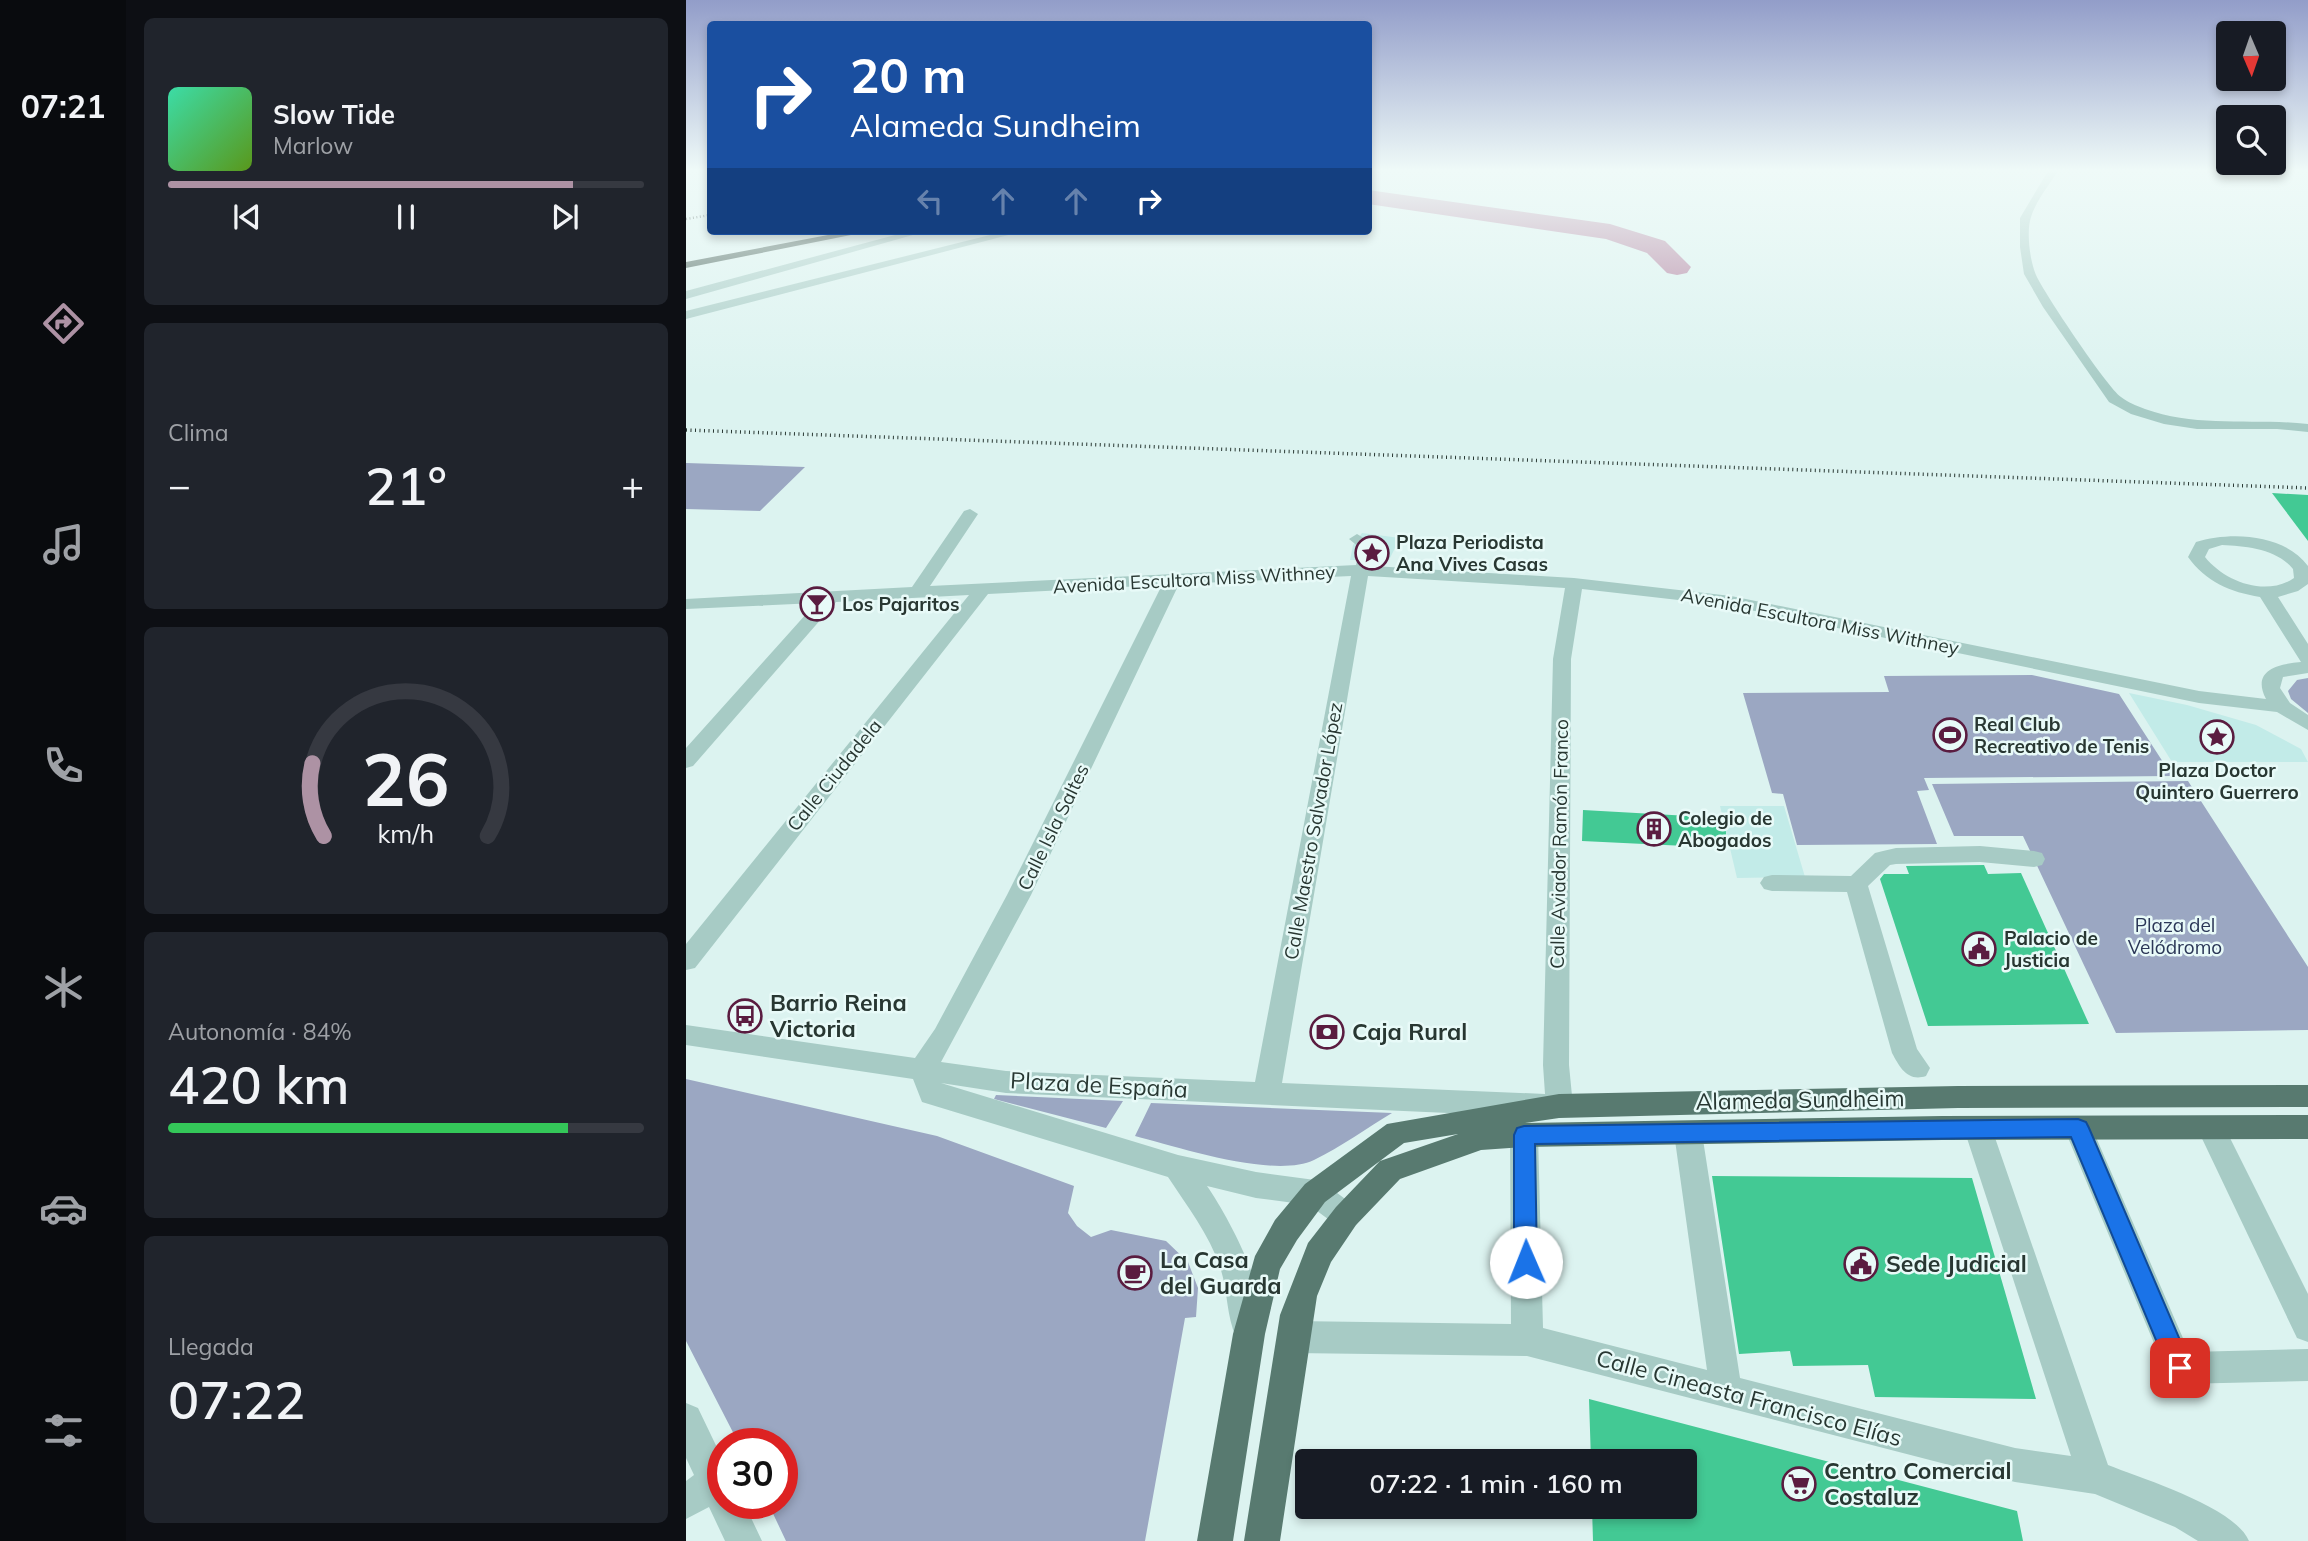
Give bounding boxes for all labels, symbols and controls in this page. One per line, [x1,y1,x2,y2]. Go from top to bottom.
north arrow [2216,21,2286,91]
map controls [2216,21,2286,175]
text: 20 m [850,44,966,105]
icon: right [735,49,826,140]
text: 07:21 [21,86,105,126]
text: Slow Tide [273,98,395,131]
text: Alameda Sundheim [850,105,1141,145]
button: search [2216,105,2286,175]
text: Marlow [273,131,353,160]
icon: left [911,182,949,220]
icon: ahead [984,182,1022,220]
icon: ahead [1057,182,1095,220]
icon: right [1130,182,1168,220]
icon: previous [228,198,266,236]
icon: pause [387,198,425,236]
icon: next [546,198,584,236]
icon: directions [39,299,88,348]
text: Clima [168,418,229,447]
text: 21° [365,453,447,518]
text: − [168,461,191,509]
text: + [621,461,644,509]
icon: music [39,520,88,569]
place label: Plaza Periodista Ana Vives Casas [1396,530,1548,576]
place icon: Plaza Periodista Ana Vives Casas [1353,534,1391,572]
street label: Avenida Escultora Miss Withney [1052,560,1336,598]
street label: Avenida Escultora Miss Withney [1679,582,1961,660]
bar icon: Los Pajaritos [798,585,836,623]
place label: Los Pajaritos [842,592,960,616]
street label: Calle Maestro Salvador López [1279,700,1347,962]
place label: Real Club Recreativo de Tenis [1974,712,2149,758]
street label: Calle Ciudadela [781,714,887,836]
sports icon: Real Club Recreativo de Tenis [1931,716,1969,754]
place icon: Plaza Doctor Quintero Guerrero [2198,718,2236,756]
street label: Calle Aviador Ramón Franco [1545,719,1573,969]
text: 26 [362,734,450,825]
icon: phone [39,741,88,790]
place label: Plaza Doctor Quintero Guerrero [2135,758,2299,804]
street label: Calle Isla Saltes [1012,760,1094,894]
place label: Colegio de Abogados [1678,806,1772,852]
building icon: Colegio de Abogados [1635,810,1673,848]
text: km/h [378,818,434,849]
park label: Plaza del Velódromo [2128,913,2222,959]
place label: Palacio de Justicia [2004,926,2098,972]
public building icon: Palacio de Justicia [1960,930,1998,968]
icon: climate [39,963,88,1012]
place label: Barrio Reina Victoria [769,988,907,1043]
bus stop icon: Barrio Reina Victoria [726,997,764,1035]
bank icon: Caja Rural [1308,1013,1346,1051]
text: Autonomía · 84% [168,1017,352,1046]
place label: Caja Rural [1352,1017,1467,1046]
text: 420 km [168,1052,349,1117]
street label: Plaza de España [1009,1065,1189,1104]
street label: Alameda Sundheim [1695,1083,1905,1116]
icon: car [39,1184,88,1233]
position arrow [1489,1225,1563,1299]
place label: La Casa del Guarda [1160,1245,1282,1300]
public building icon: Sede Judicial [1842,1245,1880,1283]
place label: Sede Judicial [1886,1249,2027,1278]
cafe icon: La Casa del Guarda [1116,1254,1154,1292]
text: Llegada [168,1332,254,1361]
pin [2150,1338,2210,1398]
street label: Calle Cineasta Francisco Elías [1593,1343,1905,1452]
icon: arrive [2161,1349,2199,1387]
text: 07:22 [168,1367,305,1432]
icon: filters [39,1406,88,1455]
speed limit sign: 30 [707,1428,798,1519]
place label: Centro Comercial Costaluz [1824,1456,2011,1511]
supermarket icon: Centro Comercial Costaluz [1780,1465,1818,1503]
text: 07:22 · 1 min · 160 m [1369,1467,1623,1500]

